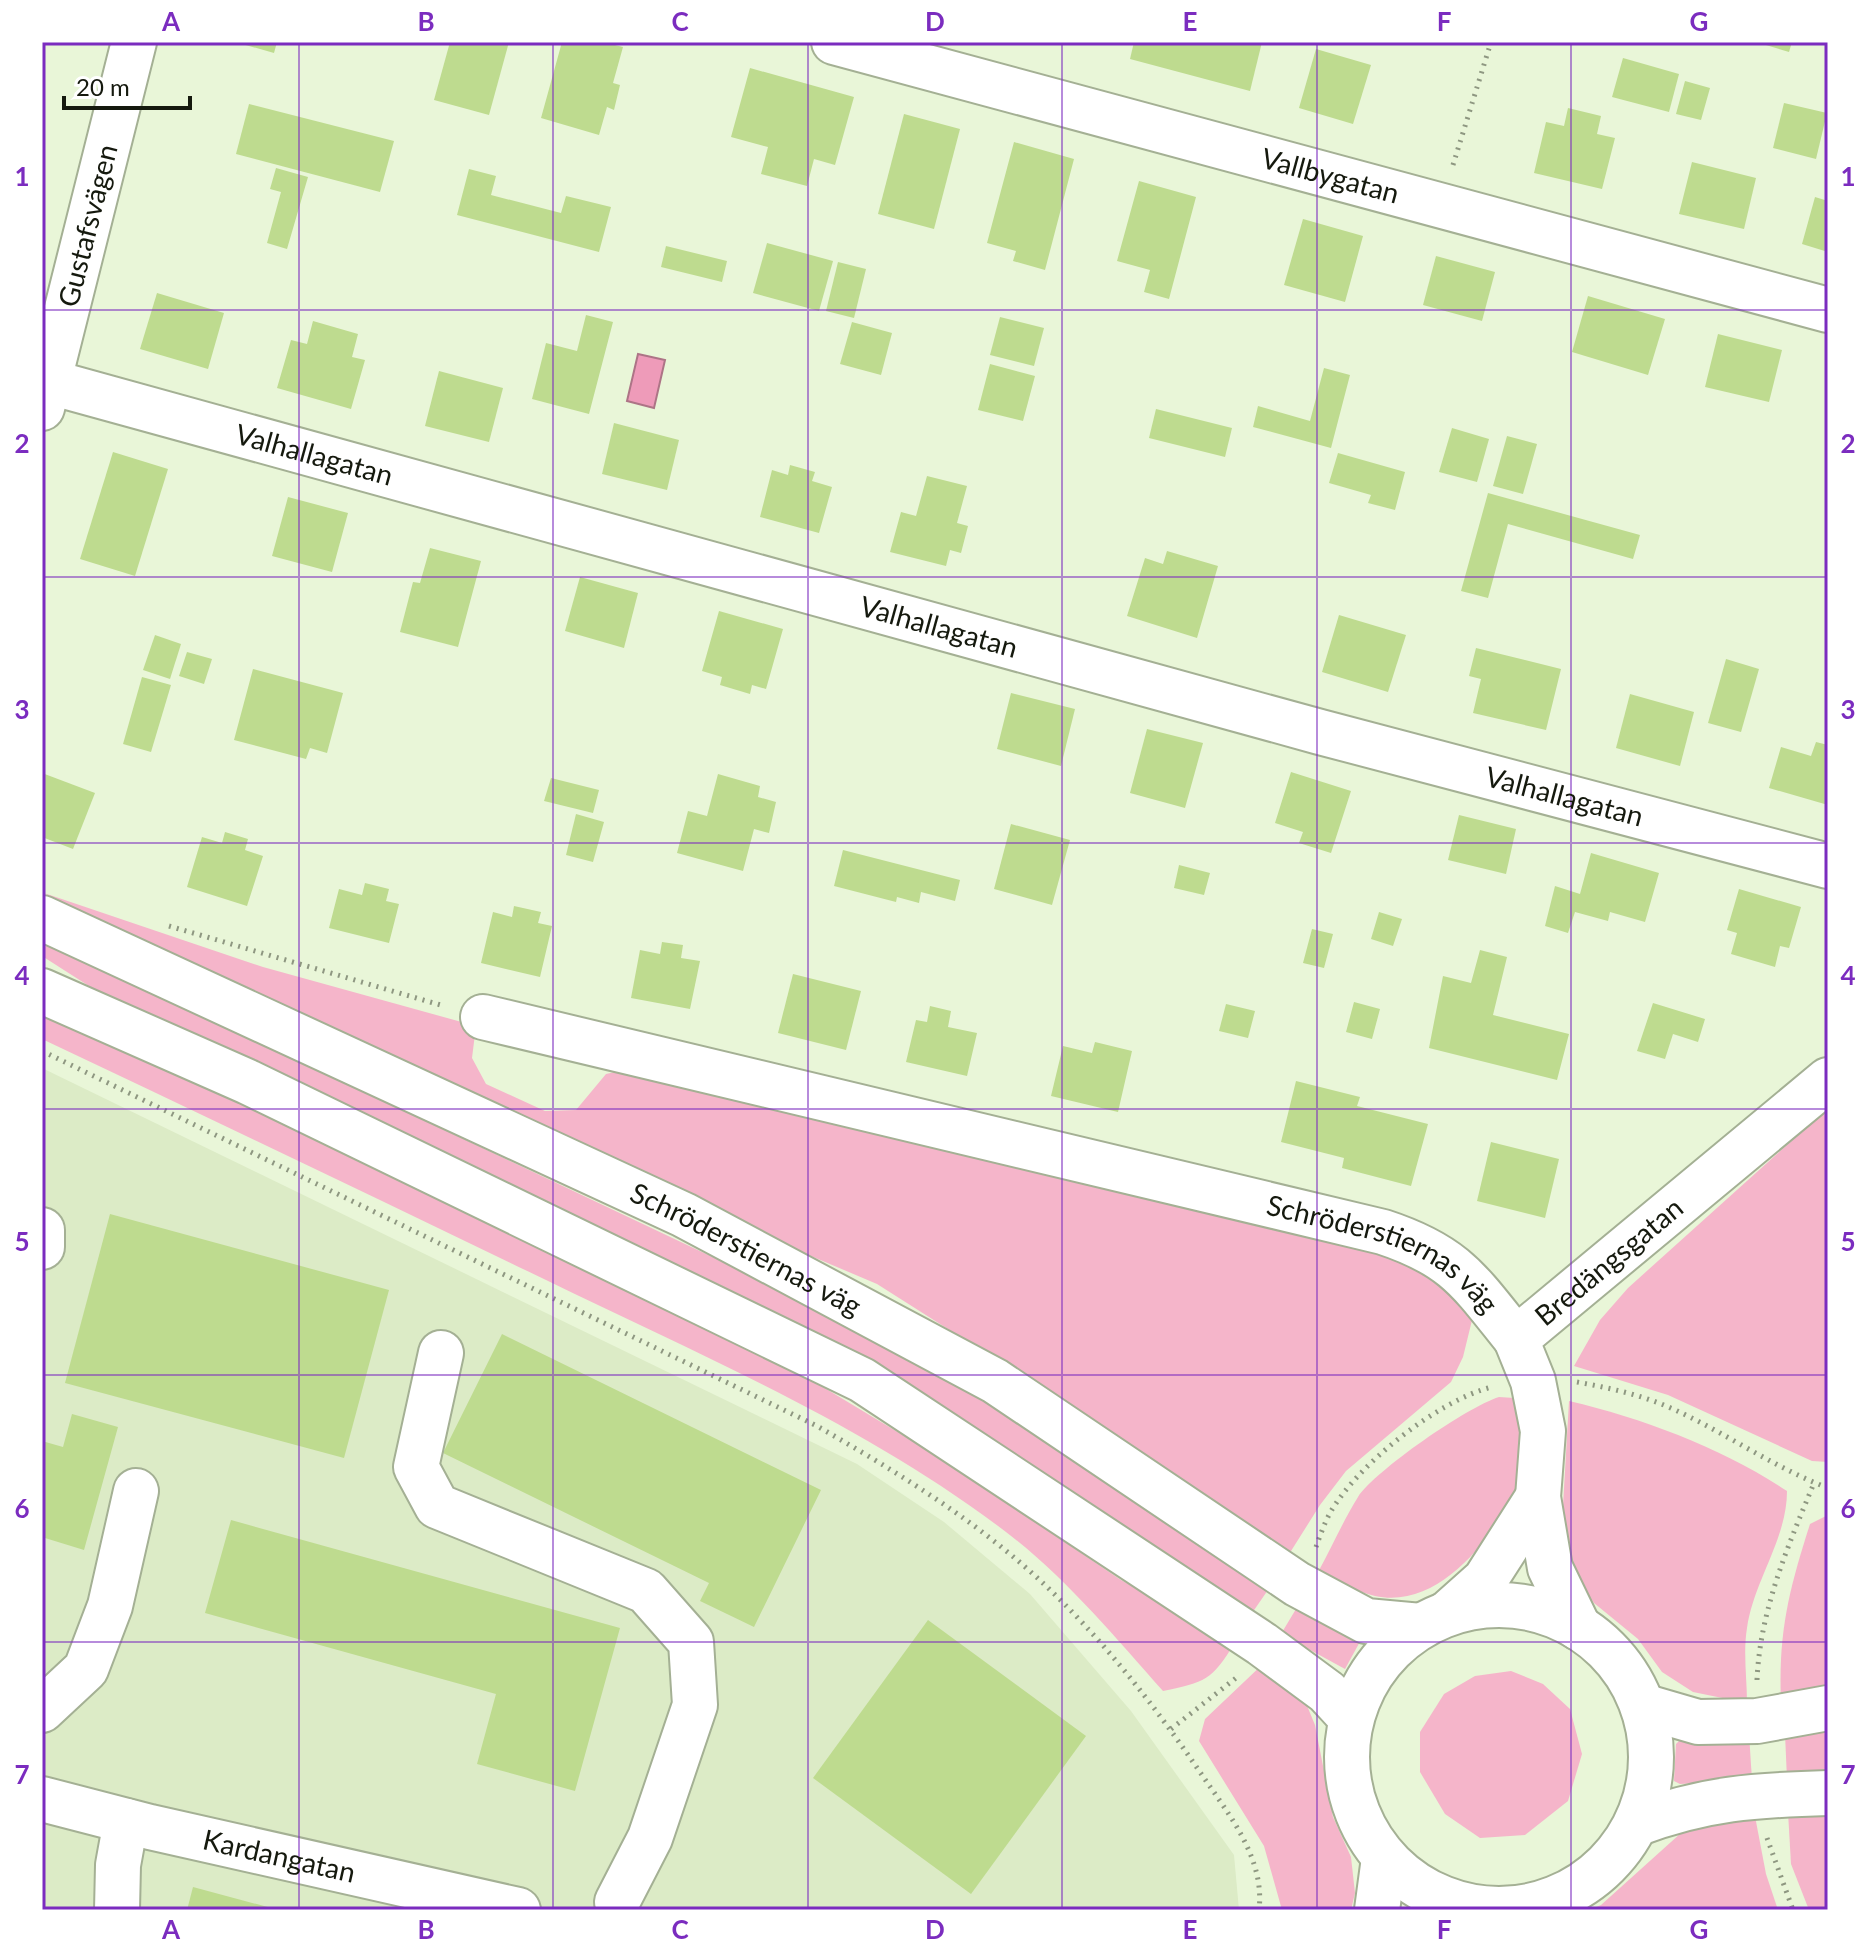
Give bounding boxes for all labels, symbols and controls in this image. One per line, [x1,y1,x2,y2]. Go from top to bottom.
text: A [161,5,181,37]
text: B [417,5,435,37]
text: C [671,5,689,37]
text: D [925,5,945,37]
text: E [1183,5,1197,37]
text: F [1437,5,1451,37]
text: G [1690,5,1708,37]
scale bar [64,60,190,110]
text: 20 m [76,72,130,101]
street label: Vallbygatan [1258,140,1403,210]
street label: Gustafsvägen [50,141,124,310]
text: 1 [14,160,30,192]
text: 1 [1840,160,1856,192]
street label: Valhallagatan [232,416,397,492]
text: 2 [14,427,30,459]
text: 2 [1840,427,1856,459]
street label: Valhallagatan [857,588,1022,664]
text: 3 [14,693,30,725]
text: 3 [1840,693,1856,725]
street label: Valhallagatan [1482,758,1647,833]
text: 4 [14,959,30,991]
text: 4 [1840,959,1856,991]
street label: Schröderstiernas väg [625,1175,867,1323]
street label: Schröderstiernas väg [1264,1187,1506,1319]
street label: Bredängsgatan [1527,1190,1689,1332]
text: 5 [14,1225,30,1257]
text: 5 [1840,1225,1856,1257]
text: 6 [14,1492,30,1524]
text: 6 [1840,1492,1856,1524]
text: 7 [14,1758,30,1790]
text: 7 [1840,1758,1856,1790]
street label: Kardangatan [200,1822,359,1889]
text: A [161,1913,181,1945]
text: B [417,1913,435,1945]
text: C [671,1913,689,1945]
text: D [925,1913,945,1945]
text: E [1183,1913,1197,1945]
text: F [1437,1913,1451,1945]
text: G [1690,1913,1708,1945]

